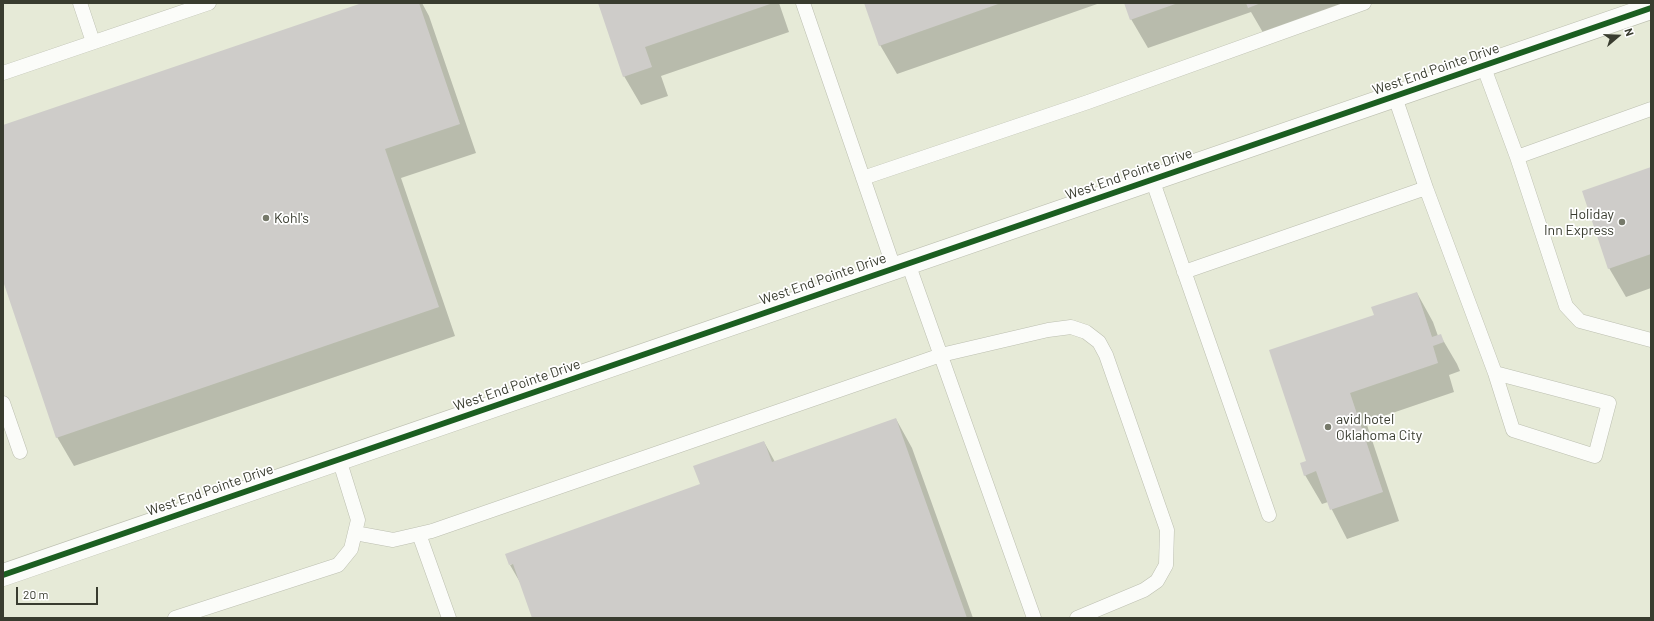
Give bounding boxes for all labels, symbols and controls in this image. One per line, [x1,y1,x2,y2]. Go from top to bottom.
north arrow [1598,16,1638,56]
text: N [1622,26,1637,38]
street label: West End Pointe Drive [1370,39,1502,99]
street label: West End Pointe Drive [1063,144,1195,204]
place label: Holiday Inn Express [1544,206,1614,238]
place label: Kohl's [274,210,309,226]
marker: Kohl's [261,213,271,223]
marker: Holiday Inn Express [1617,217,1627,227]
street label: West End Pointe Drive [757,249,889,309]
street label: West End Pointe Drive [451,355,583,415]
place label: avid hotel Oklahoma City [1336,411,1422,444]
marker: avid hotel Oklahoma City [1323,422,1333,432]
street label: West End Pointe Drive [144,460,276,520]
scale bar [18,579,100,605]
text: 20 m [23,587,49,601]

